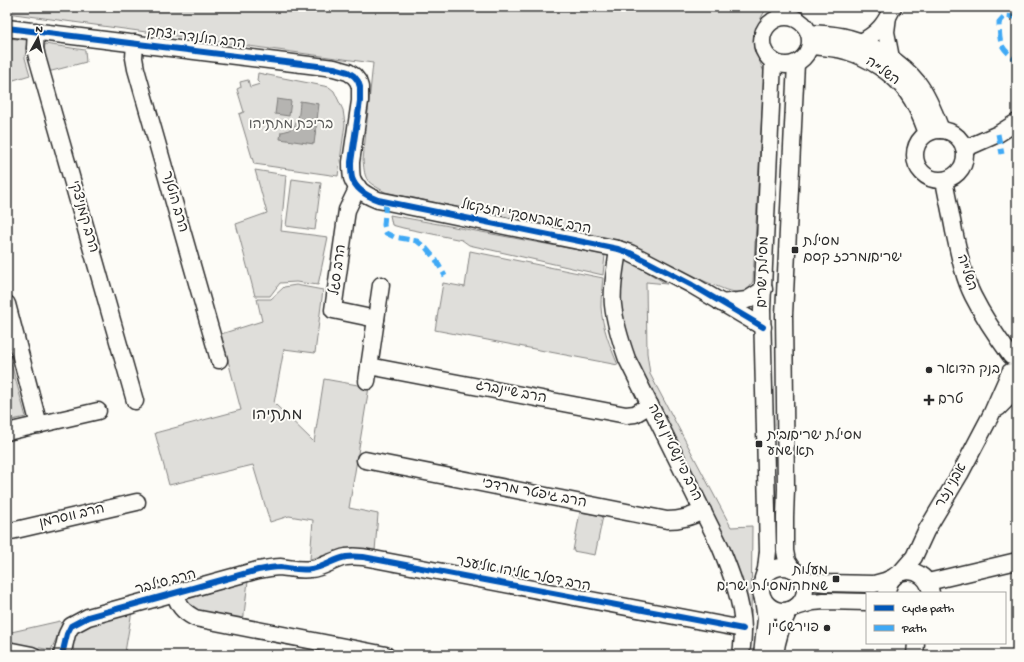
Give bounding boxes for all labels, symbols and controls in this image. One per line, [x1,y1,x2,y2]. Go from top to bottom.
north arrow [18,18,58,58]
street label: הרב הולנדר יצחק [145,23,247,54]
text: N [35,24,44,37]
street label: השל”ה [862,53,903,90]
park label: בריכת מתתיהו [249,117,333,134]
street label: הרב הוטנר [157,169,191,235]
street label: הרב קמניצקי [65,179,101,255]
street label: הרב אברמסקי יחזקאל [459,196,593,239]
place label: מסילת ישרים/מרכז קסם [802,233,902,267]
street label: מסילת ישרים [753,236,774,308]
street label: הרב סגל [326,243,351,297]
marker: מסילת ישרים/מרכז קסם [790,245,800,255]
street label: השל"ה [952,252,981,293]
place label: בנק הדואר [937,362,1000,379]
marker: בנק הדואר [924,365,934,375]
street label: הרב שיינברג [474,378,548,408]
place label: טרם [938,392,963,409]
marker: טרם [923,394,935,406]
street label: הרב פיינשטיין משה [643,402,705,504]
district label: מתתיהו [252,407,302,426]
place label: מסילת ישרים/בית תא שמע [766,427,862,461]
marker: מסילת ישרים/בית תא שמע [754,439,764,449]
street label: אבני נזר [932,461,972,511]
street label: הרב גיפטר מרדכי [480,475,588,513]
street label: הרב ווסרמן [38,501,106,533]
street label: הרב דסלר אליהו אליעזר [454,553,592,596]
place label: מעלות שמחה/מסילת ישרים [717,562,828,596]
street label: הרב סילבר [133,566,198,599]
marker: מעלות שמחה/מסילת ישרים [831,574,841,584]
legend [866,592,1006,644]
text: Cycle path [902,603,955,617]
place label: פוירשטיין [768,620,819,637]
marker: פוירשטיין [822,623,832,633]
text: Path [901,623,927,637]

